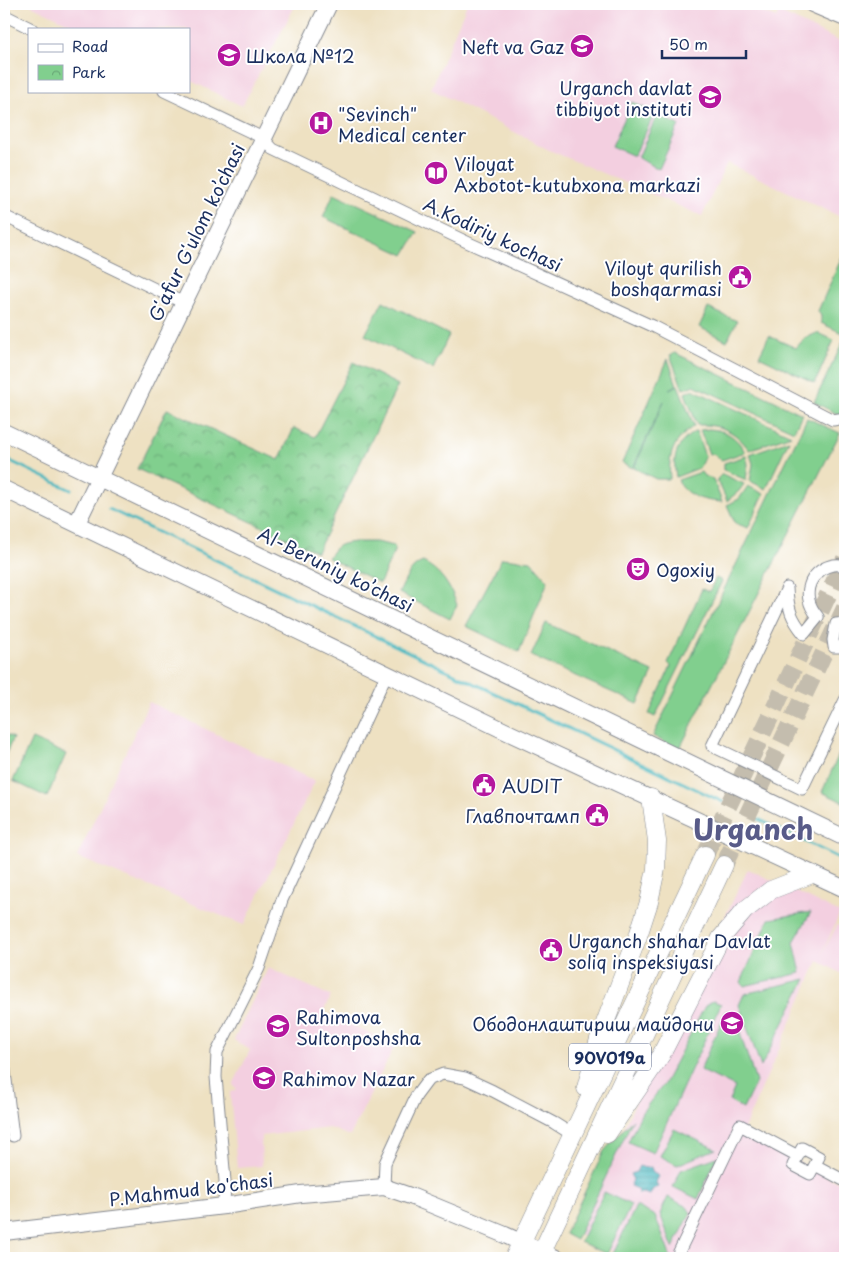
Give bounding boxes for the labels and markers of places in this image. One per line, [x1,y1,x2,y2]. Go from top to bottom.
place label: Neft va Gaz [461,33,564,60]
school or university icon: Neft va Gaz [569,33,595,59]
school or university icon: Школа №12 [216,42,242,68]
place label: Школа №12 [246,42,355,69]
place label: Urganch davlat tibbiyot instituti [556,74,692,122]
school or university icon: Urganch davlat tibbiyot instituti [697,84,723,110]
place label: "Sevinch" Medical center [338,100,467,148]
hospital icon: "Sevinch" Medical center [308,110,334,136]
place label: Viloyat Axbotot-kutubxona markazi [454,150,701,198]
library icon: Viloyat Axbotot-kutubxona markazi [423,160,449,186]
place label: Viloyt qurilish boshqarmasi [605,254,722,302]
public building icon: Viloyt qurilish boshqarmasi [727,264,753,290]
theatre icon: Ogoxiy [625,556,651,582]
place label: Ogoxiy [656,556,715,583]
public building icon: AUDIT [471,772,497,798]
place label: AUDIT [502,772,563,799]
place label: Главпочтамп [466,802,580,829]
public building icon: Главпочтамп [584,802,610,828]
place label: Urganch shahar Davlat soliq inspeksiyasi [568,927,771,975]
public building icon: Urganch shahar Davlat soliq inspeksiyasi [538,937,564,963]
place label: Rahimova Sultonposhsha [296,1003,421,1051]
place label: Ободонлаштириш майдони [472,1010,714,1037]
school or university icon: Ободонлаштириш майдони [719,1010,745,1036]
school or university icon: Rahimova Sultonposhsha [265,1013,291,1039]
school or university icon: Rahimov Nazar [251,1065,277,1091]
place label: Rahimov Nazar [282,1065,415,1092]

